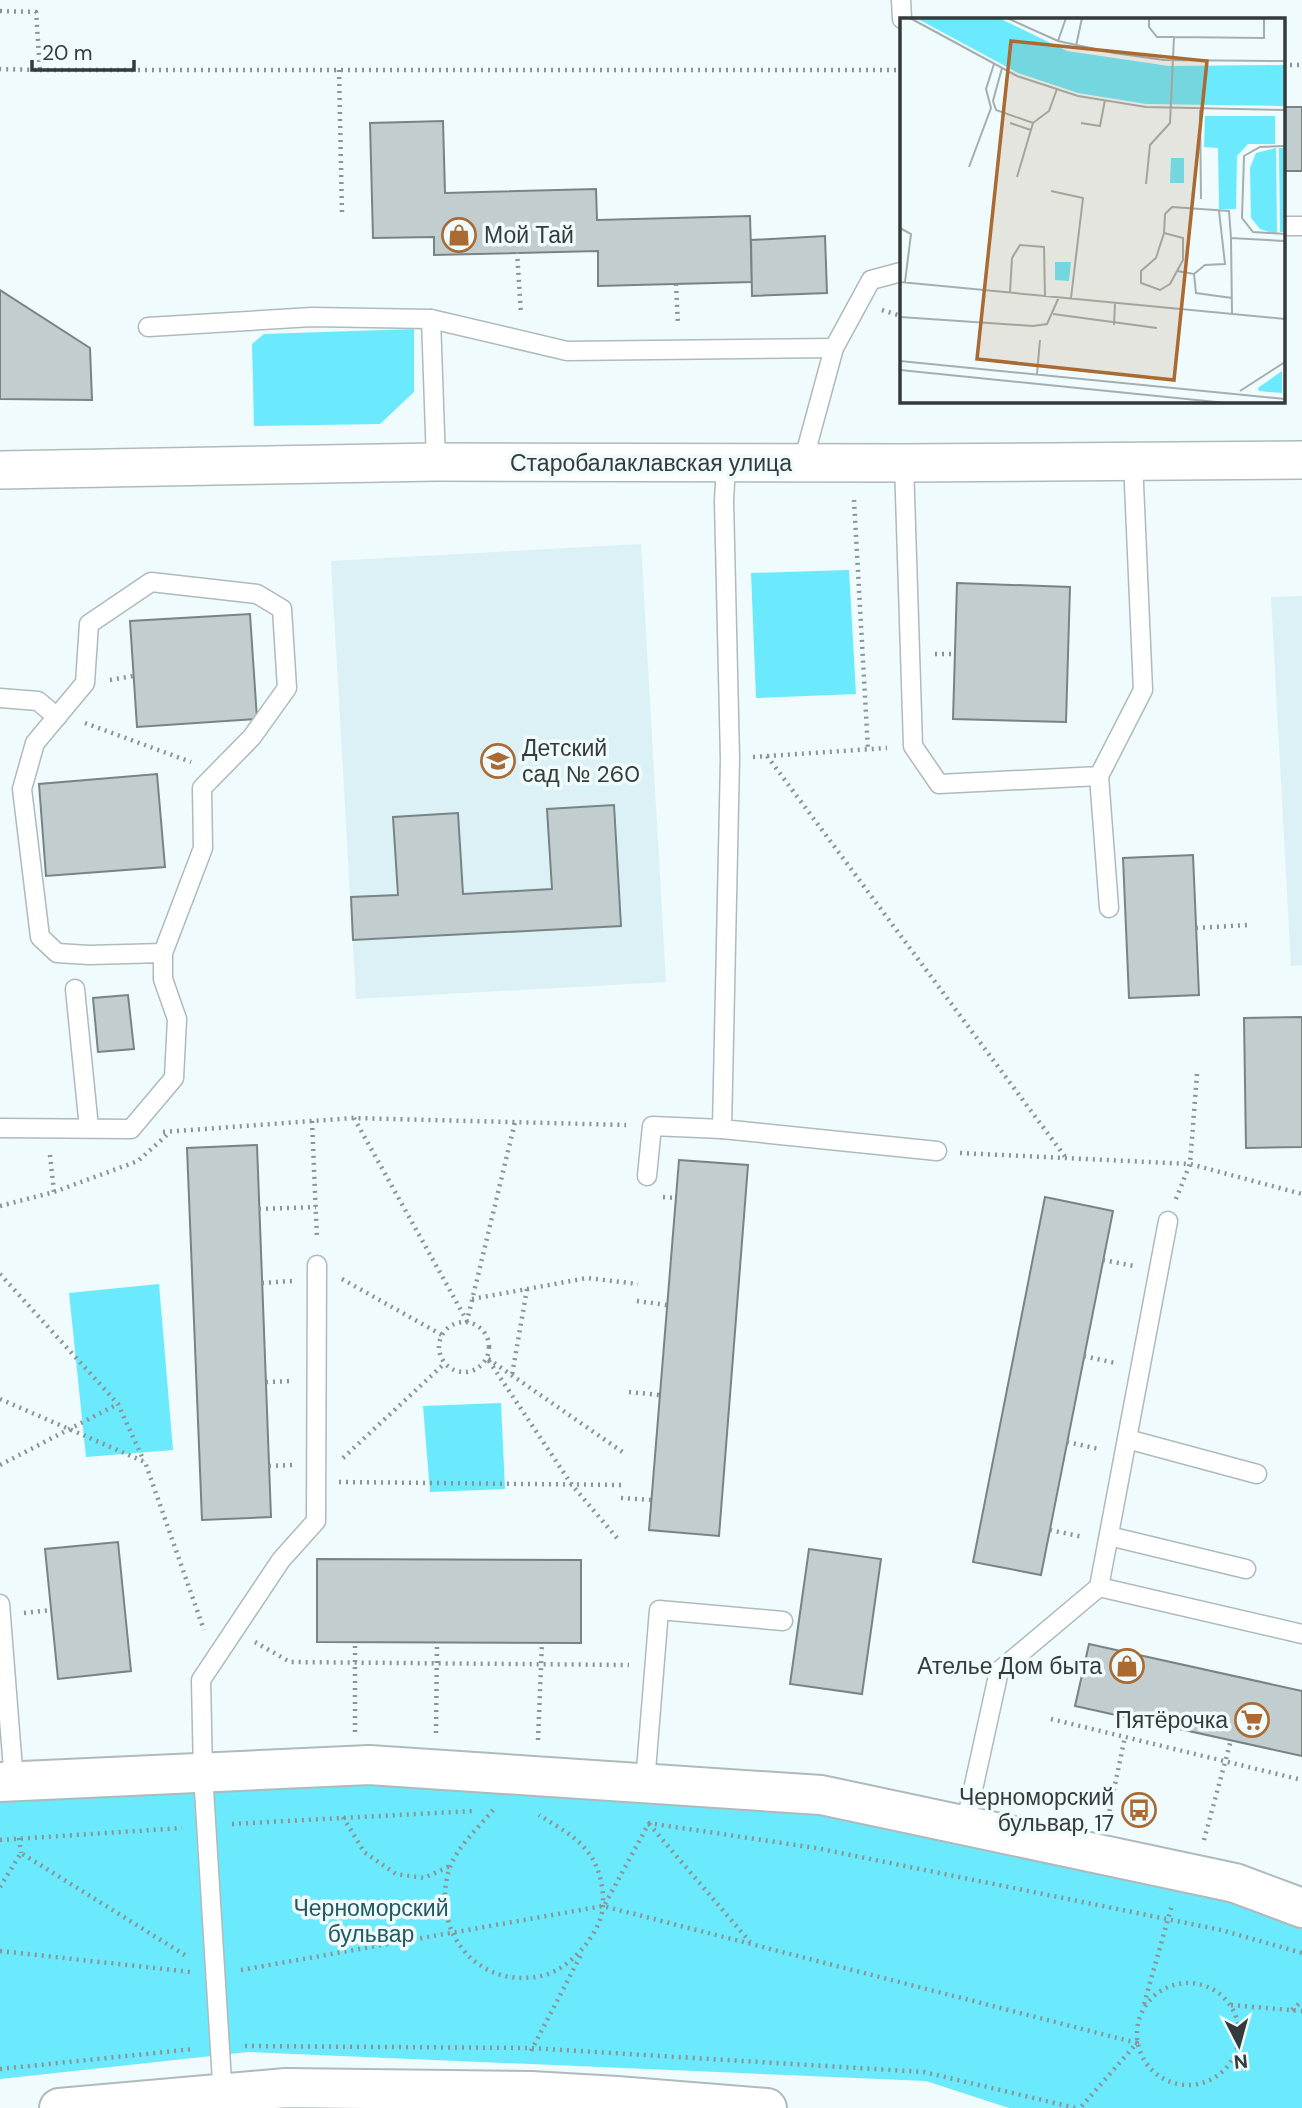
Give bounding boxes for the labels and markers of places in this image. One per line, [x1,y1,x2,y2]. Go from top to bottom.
shop icon: Мой Тай [440,216,478,254]
place label: Мой Тай [484,220,574,250]
place label: Детский сад № 260 [522,733,640,789]
school or university icon: Детский сад № 260 [479,742,517,780]
shop icon: Ателье Дом быта [1108,1647,1146,1685]
place label: Ателье Дом быта [917,1651,1102,1681]
supermarket icon: Пятёрочка [1233,1701,1271,1739]
place label: Пятёрочка [1115,1705,1228,1735]
place label: Черноморский бульвар, 17 [959,1782,1114,1838]
bus stop icon: Черноморский бульвар, 17 [1120,1791,1158,1829]

